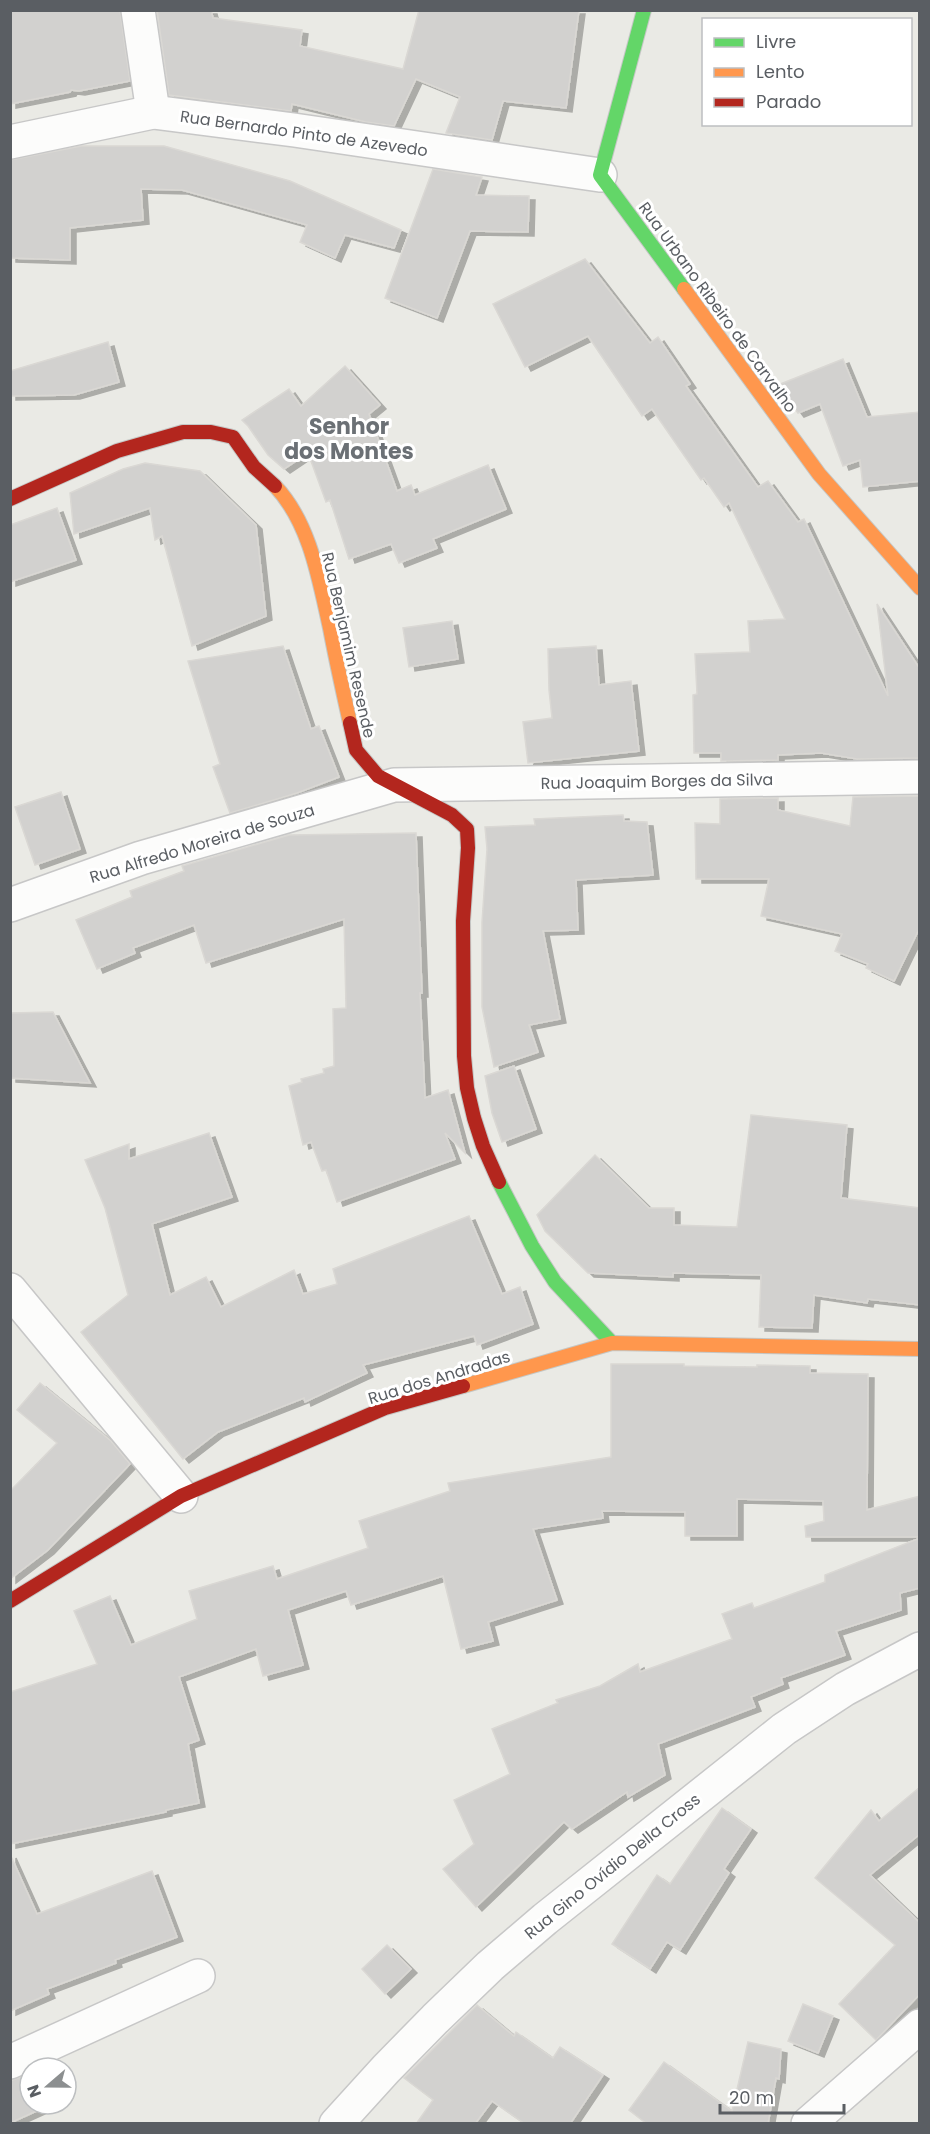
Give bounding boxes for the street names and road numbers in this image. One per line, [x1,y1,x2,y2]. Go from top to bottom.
street label: Rua Bernardo Pinto de Azevedo [179,105,429,162]
street label: Rua Urbano Ribeiro de Carvalho [633,197,802,417]
street label: Rua Benjamim Resende [316,550,381,740]
street label: Rua Joaquim Borges da Silva [540,768,774,795]
street label: Rua Alfredo Moreira de Souza [87,798,317,889]
street label: Rua dos Andradas [365,1345,513,1410]
street label: Rua Gino Ovídio Della Cross [519,1788,705,1945]

